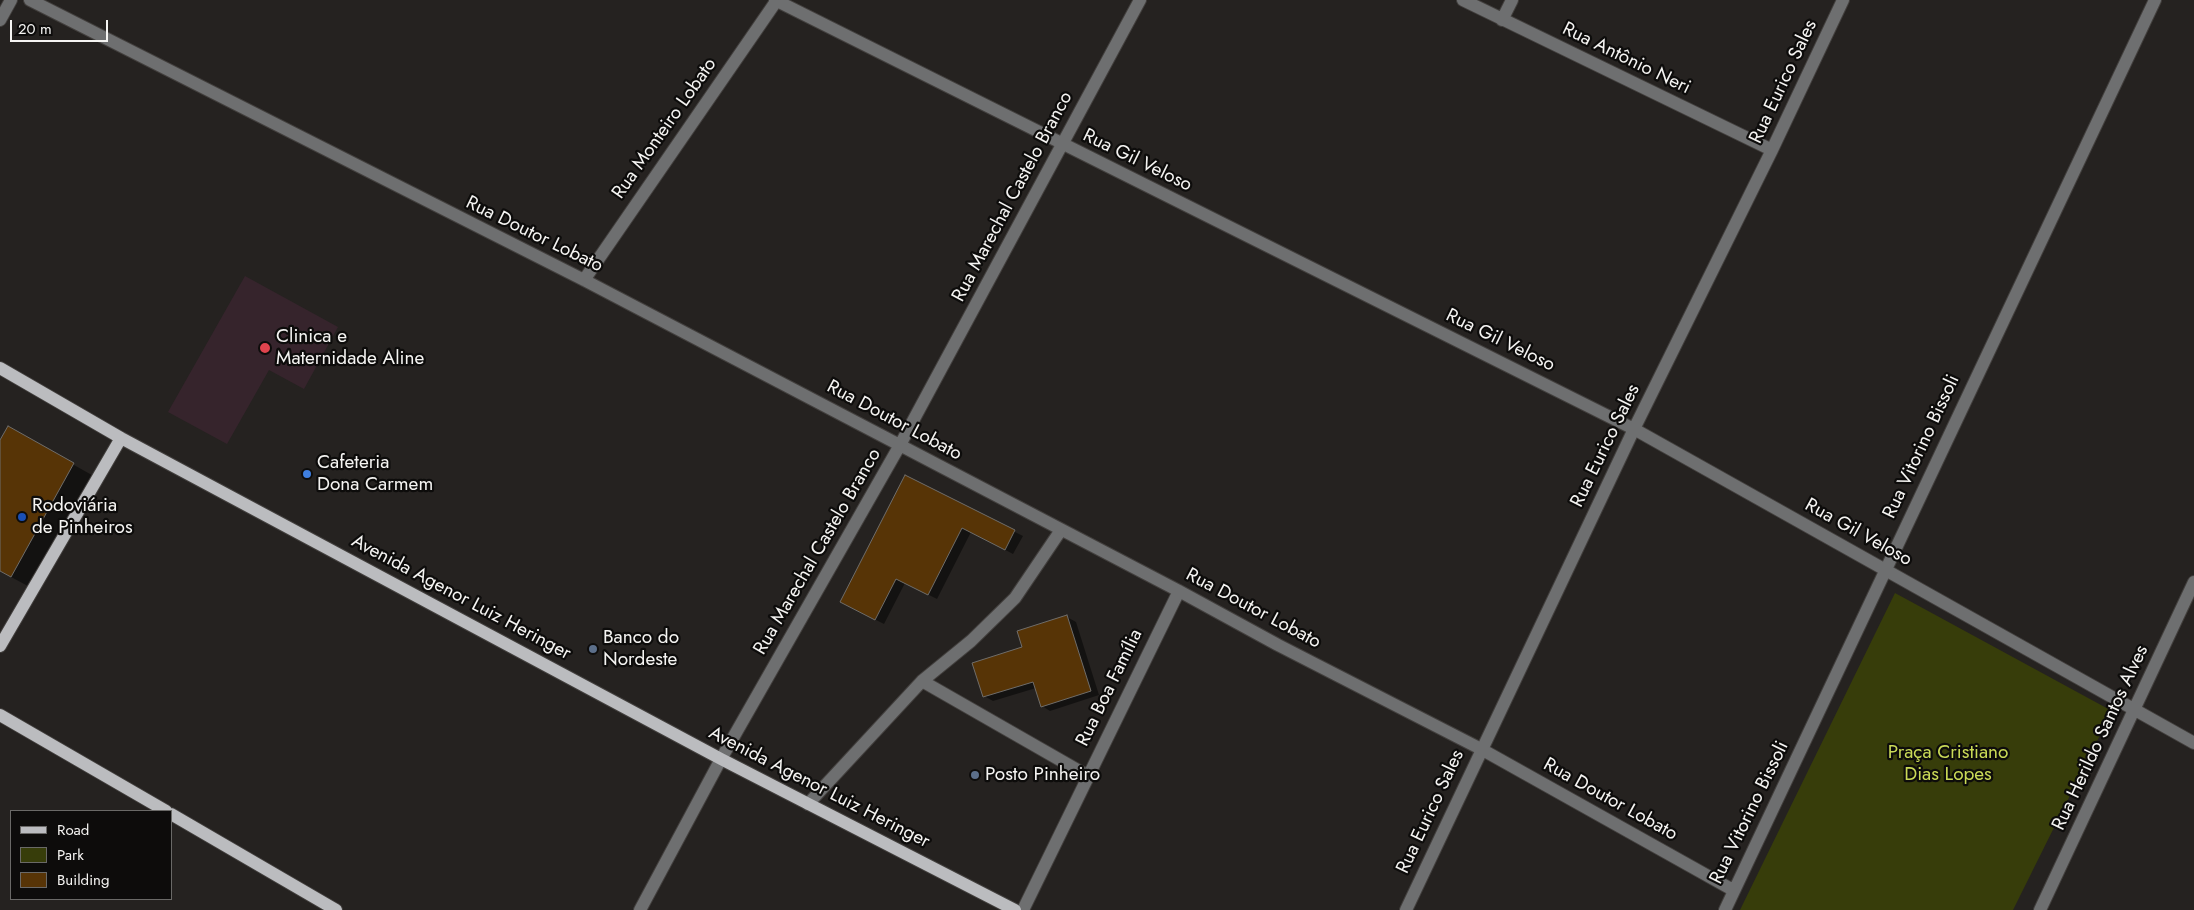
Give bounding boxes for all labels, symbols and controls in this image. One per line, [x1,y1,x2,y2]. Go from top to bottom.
scale bar [12,10,110,42]
street label: Rua Eurico Sales [1745,17,1823,147]
text: 20 m [18,18,52,40]
street label: Rua Antônio Neri [1558,18,1694,100]
street label: Rua Monteiro Lobato [608,54,722,204]
street label: Rua Marechal Castelo Branco [948,88,1078,306]
street label: Rua Gil Veloso [1079,125,1195,197]
street label: Rua Doutor Lobato [462,192,606,278]
street label: Rua Gil Veloso [1442,305,1558,377]
place label: Clinica e Maternidade Aline [276,326,424,370]
marker: Clinica e Maternidade Aline [258,341,272,355]
street label: Rua Vitorino Bissoli [1879,372,1965,522]
street label: Rua Doutor Lobato [823,376,965,466]
street label: Rua Eurico Sales [1566,381,1646,511]
street label: Rua Marechal Castelo Branco [749,445,887,659]
place label: Cafeteria Dona Carmem [317,452,433,496]
marker: Cafeteria Dona Carmem [301,468,313,480]
street label: Rua Gil Veloso [1801,494,1915,572]
place label: Rodoviária de Pinheiros [32,495,133,539]
marker: Rodoviária de Pinheiros [16,511,28,523]
street label: Avenida Agenor Luiz Heringer [347,530,575,666]
street label: Rua Doutor Lobato [1182,564,1324,654]
street label: Rua Boa Família [1072,626,1148,750]
place label: Banco do Nordeste [603,627,679,671]
street label: Rua Herildo Santos Alves [2048,642,2154,834]
marker: Banco do Nordeste [587,643,599,655]
street label: Avenida Agenor Luiz Heringer [705,722,933,854]
street label: Rua Vitorino Bissoli [1706,738,1794,888]
park label: Praça Cristiano Dias Lopes [1888,742,2008,786]
street label: Rua Eurico Sales [1392,747,1470,877]
street label: Rua Doutor Lobato [1539,754,1681,846]
place label: Posto Pinheiro [985,764,1100,786]
marker: Posto Pinheiro [969,769,981,781]
legend [10,810,172,900]
text: Road [57,819,89,841]
text: Park [57,844,84,866]
text: Building [57,869,109,891]

